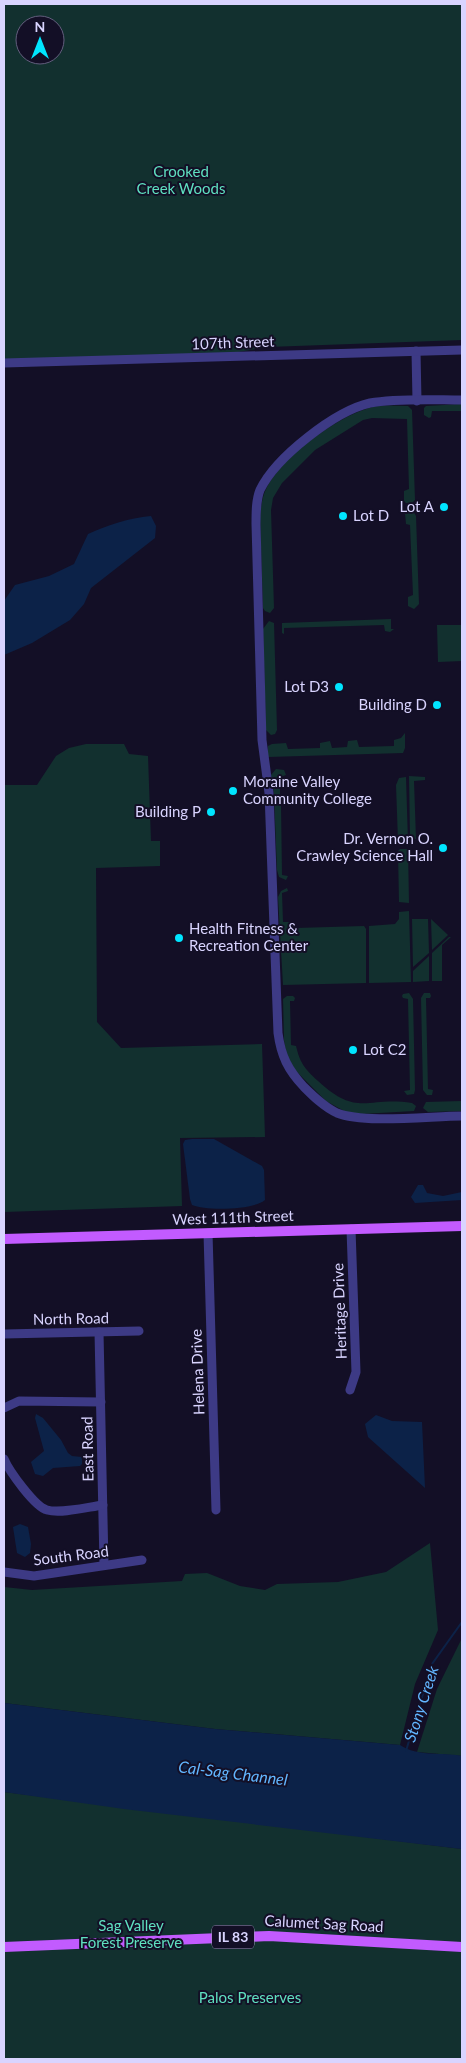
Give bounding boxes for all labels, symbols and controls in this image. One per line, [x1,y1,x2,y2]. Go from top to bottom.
north arrow [15,15,65,65]
text: N [35,18,45,35]
park label: Crooked Creek Woods [137,162,225,197]
street label: 107th Street [191,332,275,352]
place label: Lot A [400,497,435,515]
marker: Lot A [438,501,450,513]
place label: Lot D [353,506,389,524]
marker: Lot D [337,510,349,522]
place label: Lot D3 [284,677,329,695]
marker: Lot D3 [333,681,345,693]
place label: Building D [359,695,427,713]
marker: Building D [431,699,443,711]
place label: Moraine Valley Community College [243,772,372,807]
marker: Moraine Valley Community College [227,785,239,797]
place label: Building P [135,802,201,820]
marker: Building P [205,806,217,818]
place label: Dr. Vernon O. Crawley Science Hall [296,829,433,864]
marker: Dr. Vernon O. Crawley Science Hall [437,842,449,854]
place label: Health Fitness & Recreation Center [189,919,309,954]
marker: Health Fitness & Recreation Center [173,932,185,944]
place label: Lot C2 [363,1040,406,1058]
marker: Lot C2 [347,1044,359,1056]
street label: West 111th Street [172,1206,295,1228]
street label: Heritage Drive [328,1263,350,1359]
street label: North Road [33,1308,109,1328]
street label: Helena Drive [187,1329,207,1415]
street label: East Road [77,1416,97,1482]
street label: South Road [32,1541,110,1569]
water label: Stony Creek [399,1663,442,1744]
water label: Cal-Sag Channel [177,1756,289,1789]
street label: Calumet Sag Road [264,1911,384,1935]
park label: Sag Valley Forest Preserve [80,1916,182,1951]
road number: IL 83 [212,1925,254,1948]
park label: Palos Preserves [199,1988,301,2006]

